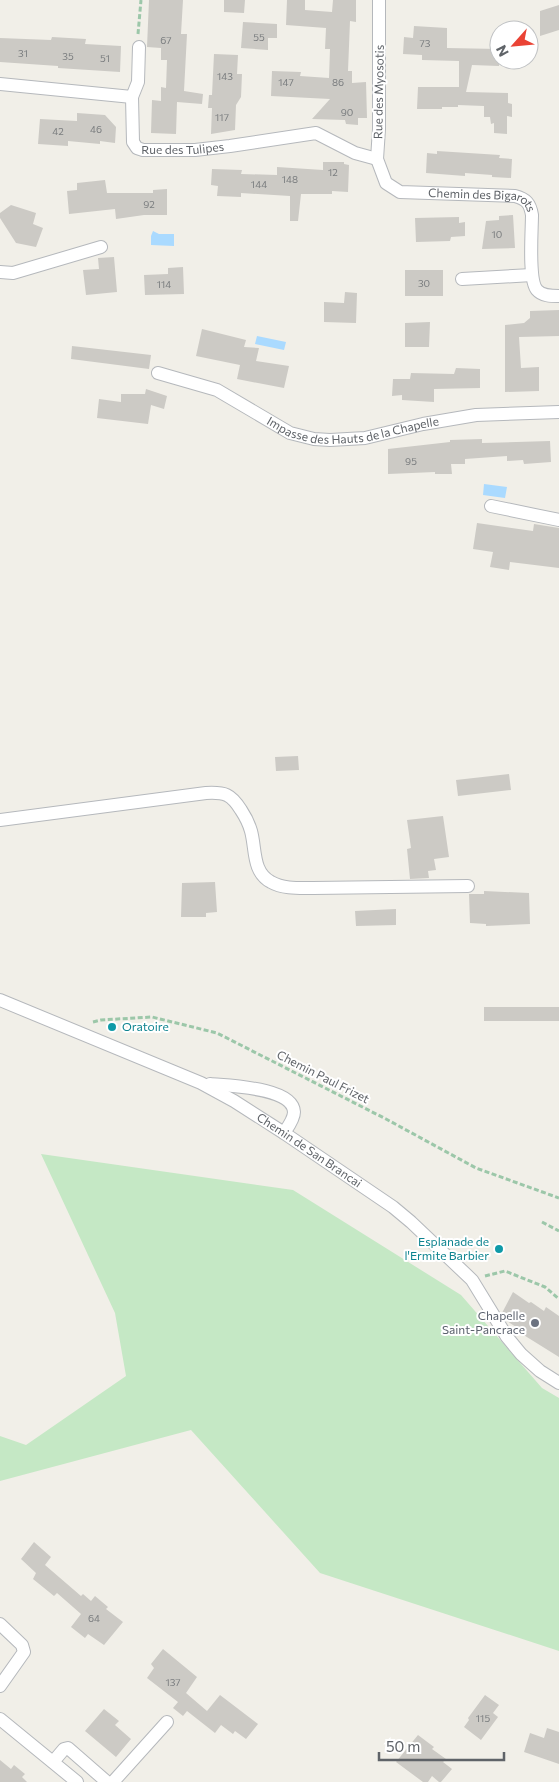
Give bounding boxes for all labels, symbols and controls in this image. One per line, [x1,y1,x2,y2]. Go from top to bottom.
north arrow [489,20,539,70]
house number: 55 [253,31,265,43]
house number: 67 [160,34,172,46]
house number: 73 [420,37,431,49]
text: N [492,43,512,60]
street label: Rue des Myosotis [370,45,386,139]
house number: 31 [18,47,28,59]
house number: 35 [62,50,74,62]
house number: 51 [100,52,110,64]
house number: 143 [217,70,233,82]
house number: 147 [278,76,294,88]
house number: 86 [332,76,344,88]
house number: 90 [341,106,353,118]
house number: 117 [215,111,229,123]
house number: 46 [90,123,102,135]
house number: 42 [52,125,64,137]
street label: Rue des Tulipes [141,139,225,156]
house number: 12 [328,166,338,178]
house number: 148 [282,173,298,185]
house number: 144 [251,178,267,190]
street label: Chemin des Bigarots [428,185,539,213]
house number: 92 [143,198,155,210]
house number: 10 [492,228,502,240]
house number: 30 [418,277,430,289]
house number: 114 [157,278,171,290]
street label: Impasse des Hauts de la Chapelle [265,413,440,446]
house number: 95 [405,455,417,467]
place label: Oratoire [122,1019,169,1033]
marker: Oratoire [106,1021,118,1033]
street label: Chemin Paul Frizet [275,1047,372,1105]
street label: Chemin de San Brancai [255,1110,365,1190]
place label: Esplanade de l'Ermite Barbier [404,1234,489,1262]
marker: Esplanade de l'Ermite Barbier [493,1243,505,1255]
place label: Chapelle Saint-Pancrace [442,1308,525,1336]
marker: Chapelle Saint-Pancrace [529,1317,541,1329]
house number: 64 [88,1612,100,1624]
house number: 137 [165,1676,181,1688]
house number: 115 [476,1712,490,1724]
scale bar [379,1730,504,1762]
text: 50 m [386,1737,420,1755]

